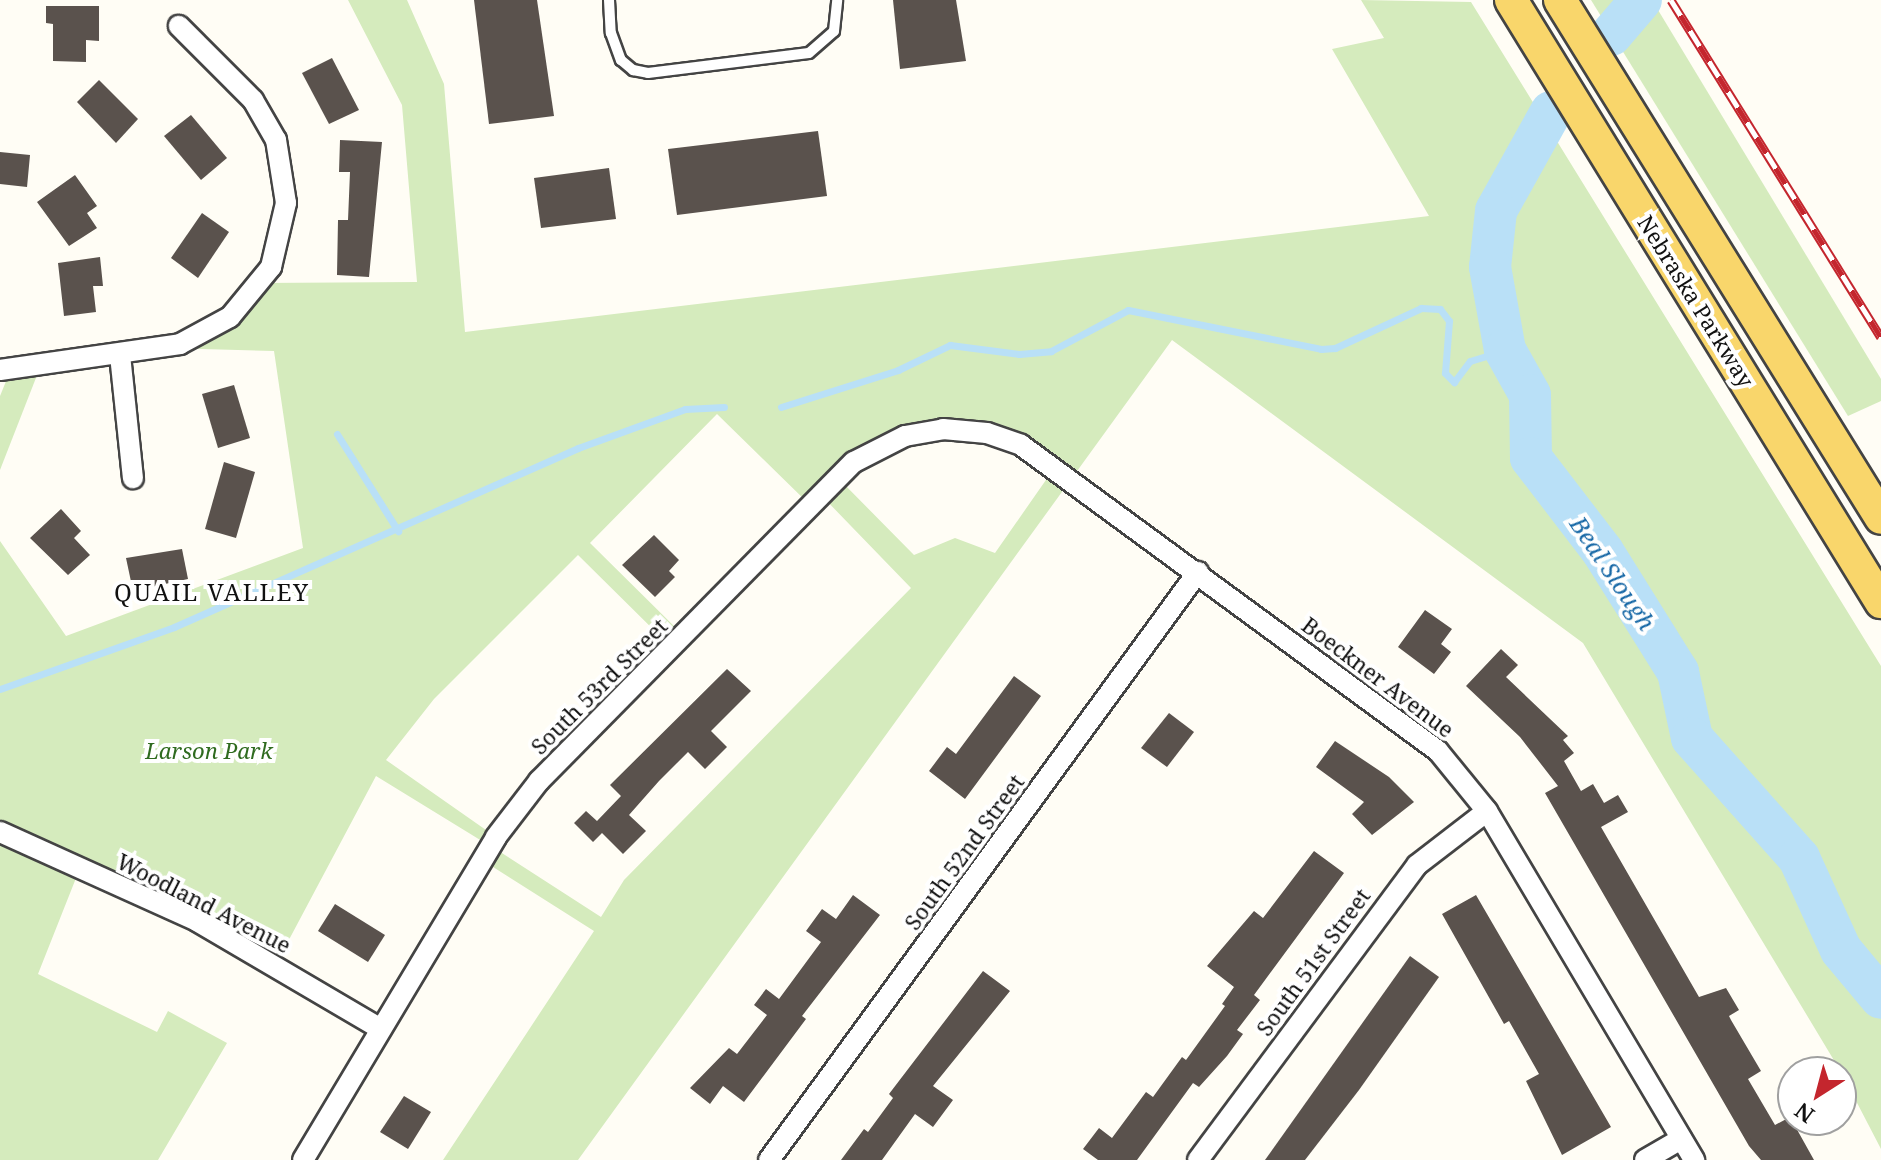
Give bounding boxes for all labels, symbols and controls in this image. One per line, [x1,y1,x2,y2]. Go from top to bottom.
street label: Nebraska Parkway [1632,210,1760,392]
water label: Beal Slough [1564,511,1662,635]
district label: QUAIL VALLEY [114,578,310,606]
street label: Boeckner Avenue [1297,611,1459,743]
street label: South 53rd Street [525,612,673,760]
park label: Larson Park [145,738,273,764]
street label: South 52nd Street [899,769,1029,935]
street label: Woodland Avenue [113,848,295,958]
street label: South 51st Street [1251,883,1375,1041]
north arrow [1777,1056,1857,1136]
text: N [1788,1097,1820,1131]

